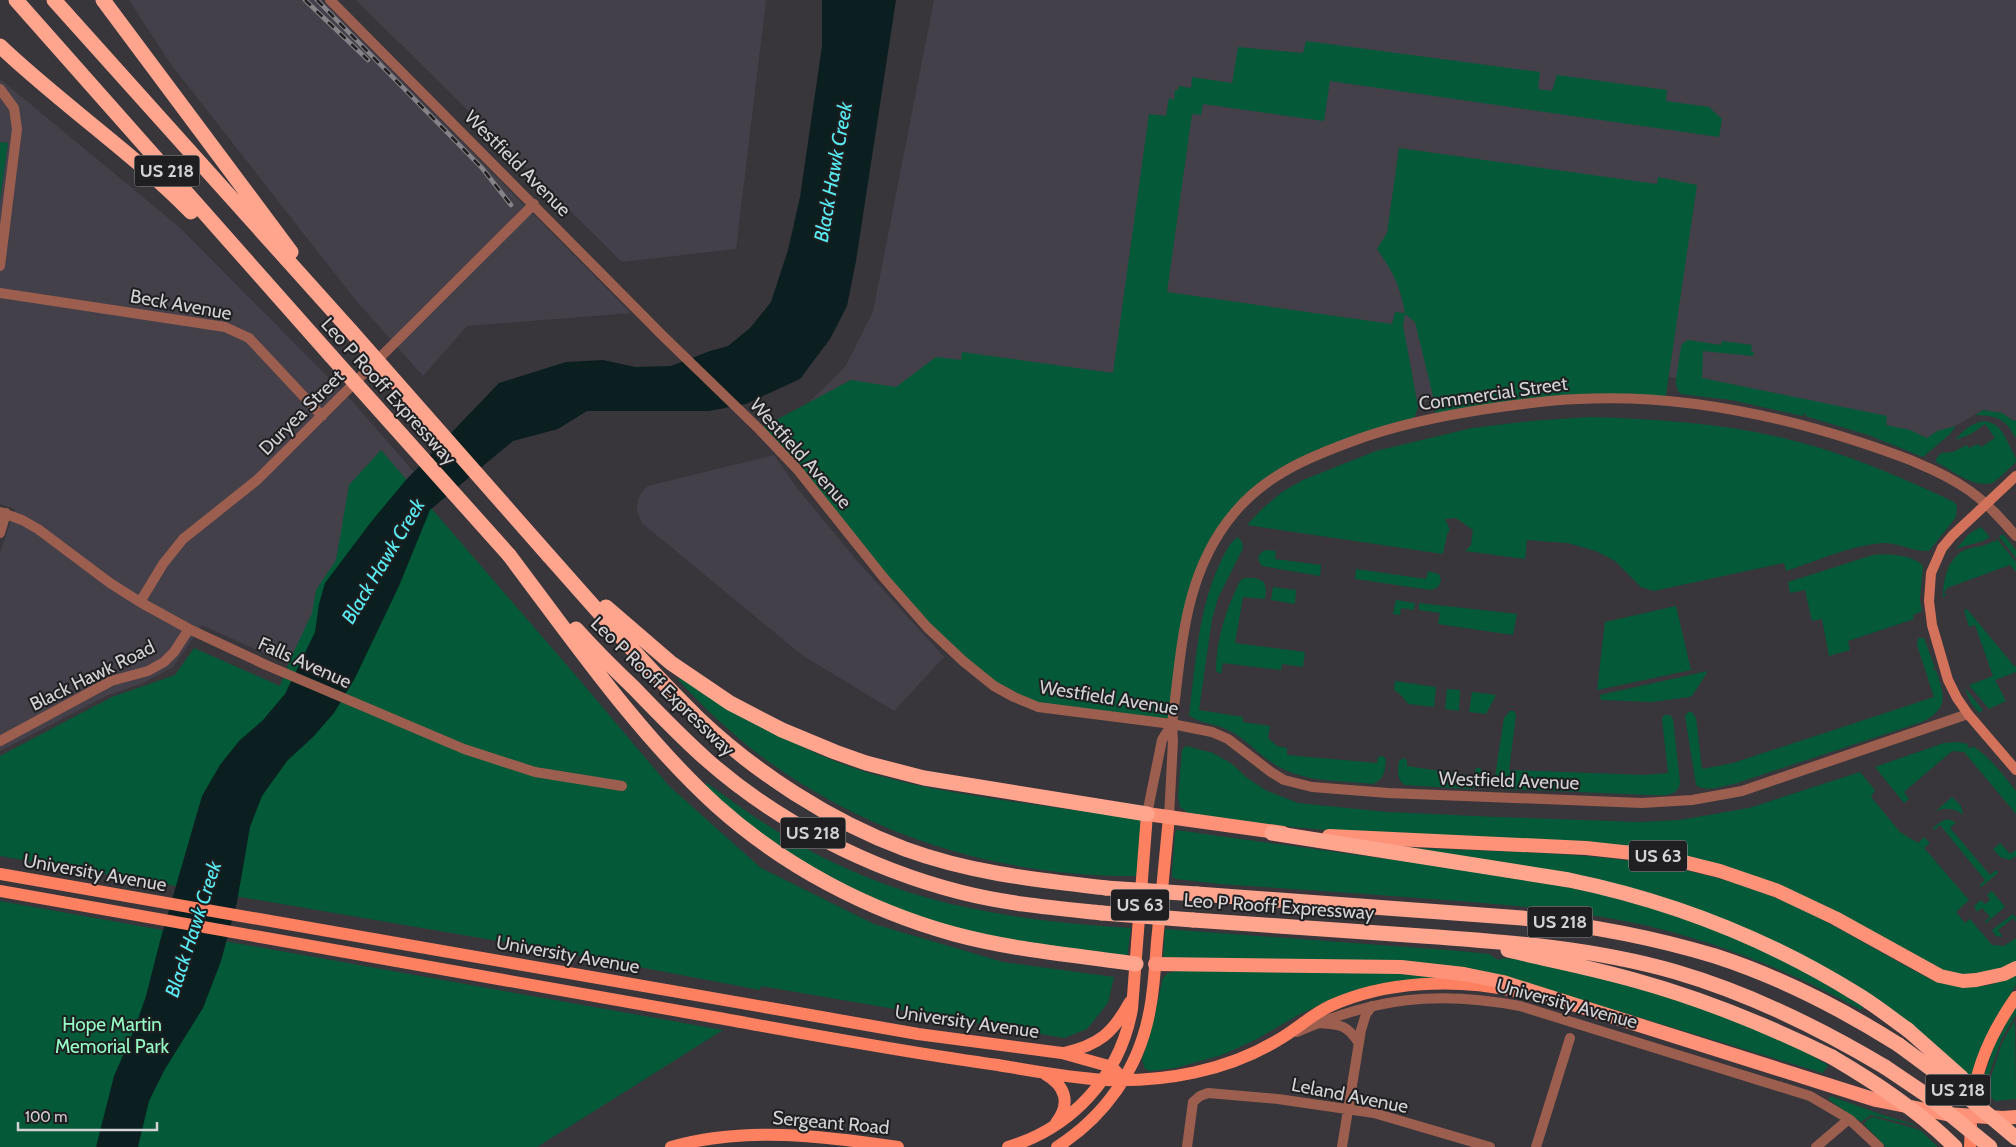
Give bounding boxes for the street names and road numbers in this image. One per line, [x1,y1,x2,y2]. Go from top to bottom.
street label: Westfield Avenue [460,105,576,221]
road number: US 218 [134,156,200,187]
street label: Beck Avenue [128,284,234,325]
street label: Leo P Rooff Expressway [316,313,461,470]
street label: Duryea Street [254,365,349,460]
street label: Commercial Street [1417,372,1570,415]
street label: Westfield Avenue [745,393,856,514]
street label: Leo P Rooff Expressway [586,612,740,761]
street label: Falls Avenue [255,632,355,693]
street label: Black Hawk Road [26,635,158,716]
street label: Westfield Avenue [1038,675,1180,720]
street label: Westfield Avenue [1438,767,1580,794]
road number: US 218 [780,818,846,848]
road number: US 63 [1629,840,1687,871]
street label: University Avenue [21,849,169,896]
street label: Leo P Rooff Expressway [1183,888,1375,925]
road number: US 63 [1111,890,1169,920]
road number: US 218 [1528,906,1592,938]
street label: University Avenue [494,931,642,978]
street label: University Avenue [1494,974,1640,1033]
street label: University Avenue [893,1000,1041,1043]
street label: Leland Avenue [1290,1073,1410,1118]
road number: US 218 [1926,1074,1990,1106]
street label: Sergeant Road [771,1106,890,1139]

